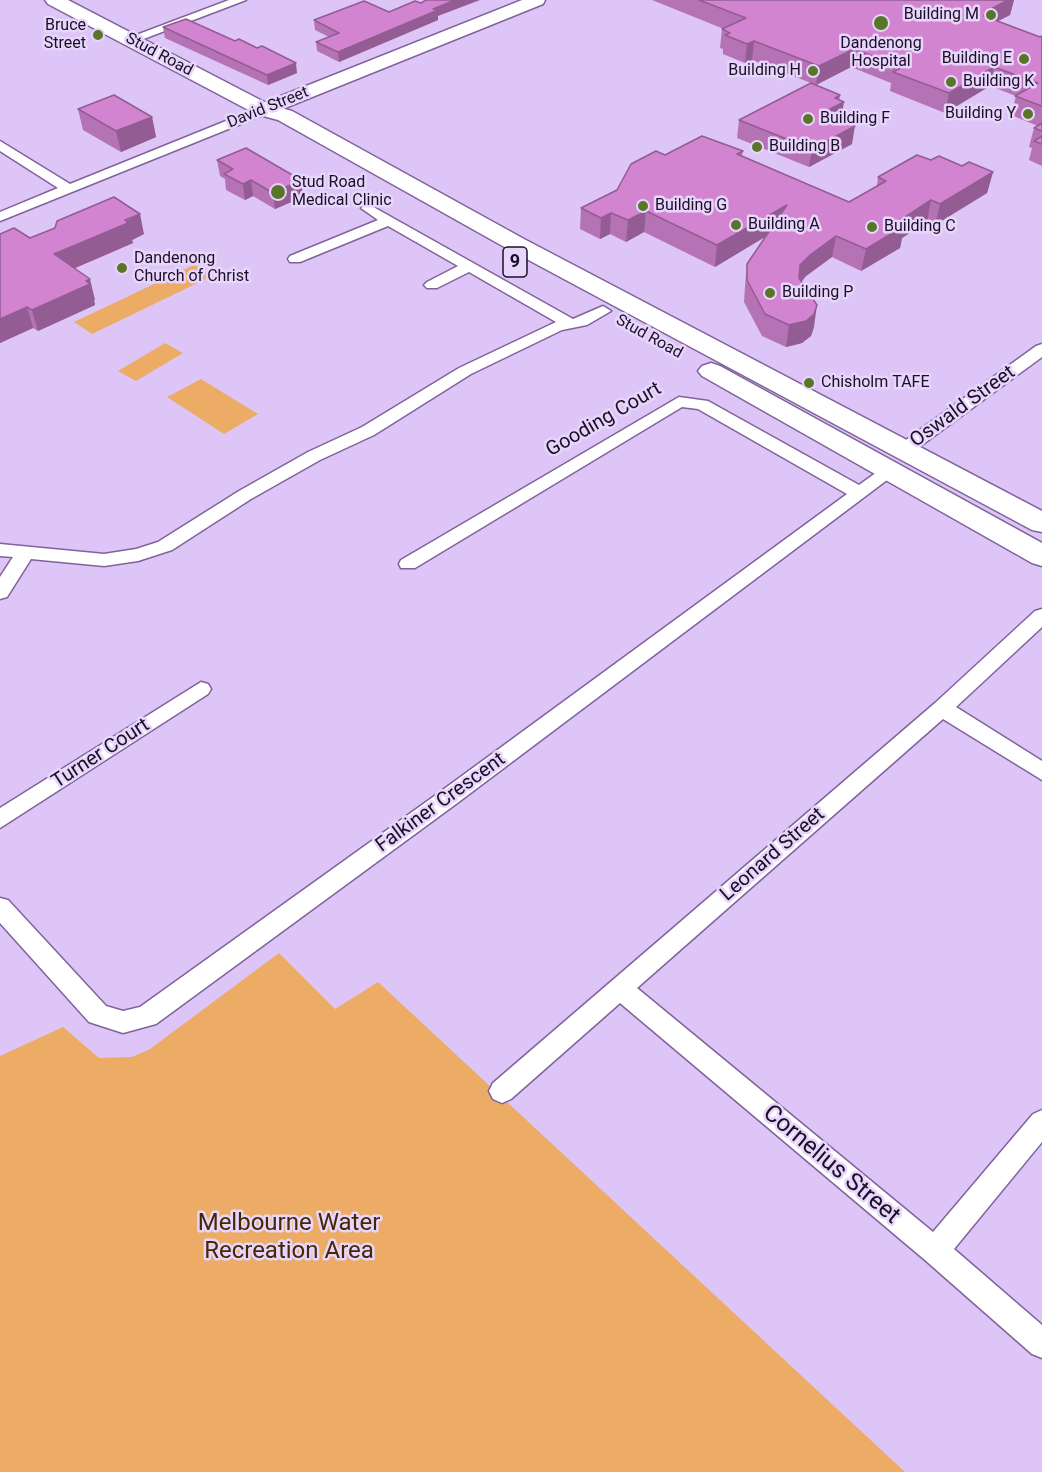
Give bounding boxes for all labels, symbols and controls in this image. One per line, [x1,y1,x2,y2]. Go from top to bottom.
place label: Building M [904,5,979,25]
marker: Building M [984,8,998,22]
marker: Dandenong Hospital [872,14,890,32]
place label: Bruce Street [44,16,86,54]
marker: Bruce Street [91,28,105,42]
street label: Stud Road [122,29,196,81]
place label: Dandenong Hospital [840,34,922,72]
place label: Building E [942,49,1012,69]
marker: Building E [1017,52,1031,66]
place label: Building H [728,61,801,81]
marker: Building H [806,64,820,78]
place label: Building K [963,72,1034,92]
marker: Building K [944,75,958,89]
street label: David Street [225,83,311,133]
place label: Building Y [945,104,1016,124]
marker: Building Y [1021,107,1035,121]
place label: Building F [820,109,890,129]
marker: Building F [801,112,815,126]
place label: Building B [769,137,840,157]
marker: Building B [750,140,764,154]
place label: Stud Road Medical Clinic [292,173,392,211]
marker: Stud Road Medical Clinic [269,183,287,201]
place label: Building G [655,196,727,216]
marker: Building G [636,199,650,213]
place label: Building A [748,215,820,235]
place label: Building C [884,217,956,237]
marker: Building A [729,218,743,232]
marker: Building C [865,220,879,234]
road number: 9 [503,247,527,277]
place label: Dandenong Church of Christ [134,249,249,287]
marker: Dandenong Church of Christ [115,261,129,275]
place label: Building P [782,283,853,303]
marker: Building P [763,286,777,300]
street label: Stud Road [612,311,686,363]
street label: Oswald Street [906,361,1020,453]
place label: Chisholm TAFE [821,373,930,393]
marker: Chisholm TAFE [802,376,816,390]
street label: Gooding Court [542,377,666,463]
street label: Turner Court [48,714,154,794]
street label: Falkiner Crescent [372,748,510,858]
street label: Leonard Street [716,803,830,907]
street label: Cornelius Street [757,1099,905,1231]
park label: Melbourne Water Recreation Area [198,1210,380,1266]

